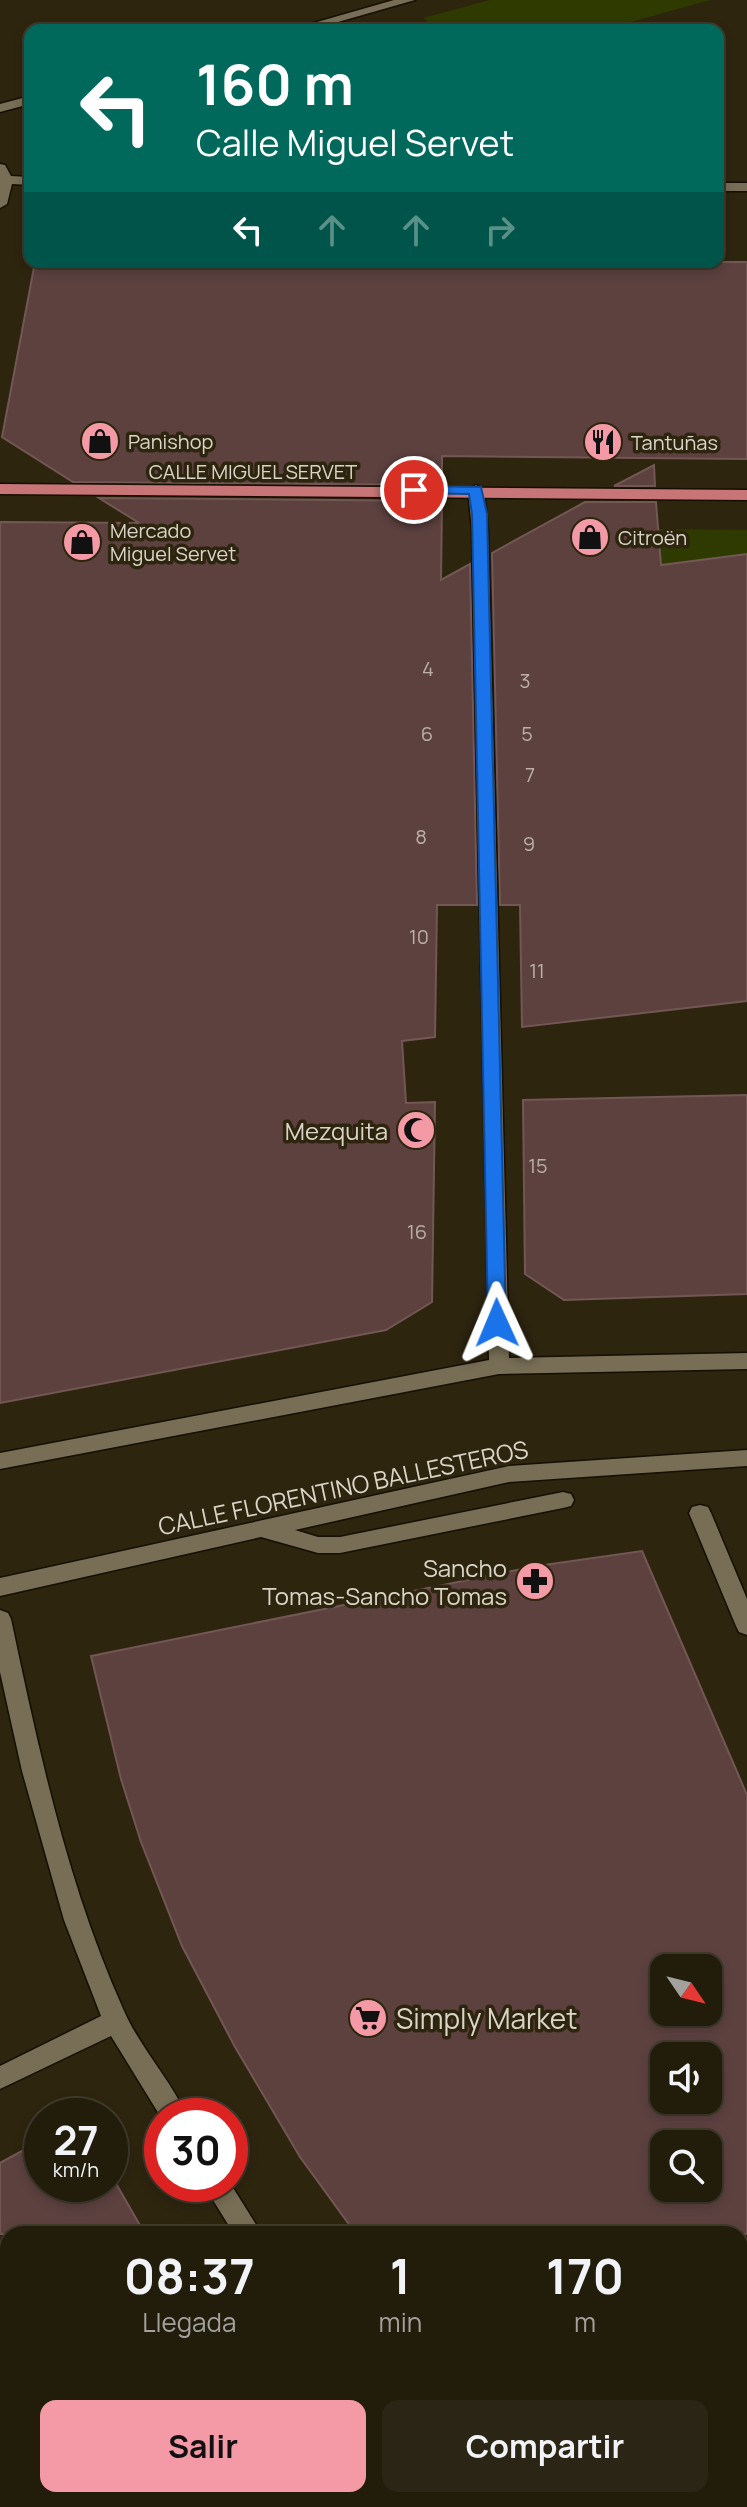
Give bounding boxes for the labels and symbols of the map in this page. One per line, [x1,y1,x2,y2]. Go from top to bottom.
shop icon: Panishop [79,420,121,462]
restaurant icon: Tantuñas [582,421,624,463]
place label: Panishop [128,428,213,455]
place label: Tantuñas [631,429,718,456]
pin [380,456,448,524]
street label: CALLE MIGUEL SERVET [149,458,357,485]
shop icon: Citroën [569,516,611,558]
place label: Mercado Miguel Servet [110,517,236,567]
shop icon: Mercado Miguel Servet [61,521,103,563]
place label: Citroën [618,524,687,551]
house number: 4 [422,655,434,682]
house number: 3 [519,667,531,694]
house number: 6 [421,720,433,747]
house number: 5 [521,720,533,747]
house number: 7 [525,761,535,788]
house number: 8 [415,823,427,850]
house number: 9 [523,830,535,857]
house number: 10 [409,923,429,950]
house number: 11 [529,957,545,984]
mosque icon: Mezquita [395,1109,437,1151]
place label: Mezquita [285,1114,388,1147]
house number: 15 [528,1152,548,1179]
house number: 16 [407,1218,427,1245]
position arrow [455,1281,539,1365]
street label: CALLE FLORENTINO BALLESTEROS [155,1432,531,1542]
place label: Sancho Tomas-Sancho Tomas [262,1551,507,1612]
pharmacy icon: Sancho Tomas-Sancho Tomas [514,1560,556,1602]
north arrow [650,1954,722,2026]
supermarket icon: Simply Market [347,1997,389,2039]
place label: Simply Market [396,1999,577,2037]
speed limit sign: 30 [144,2098,248,2202]

